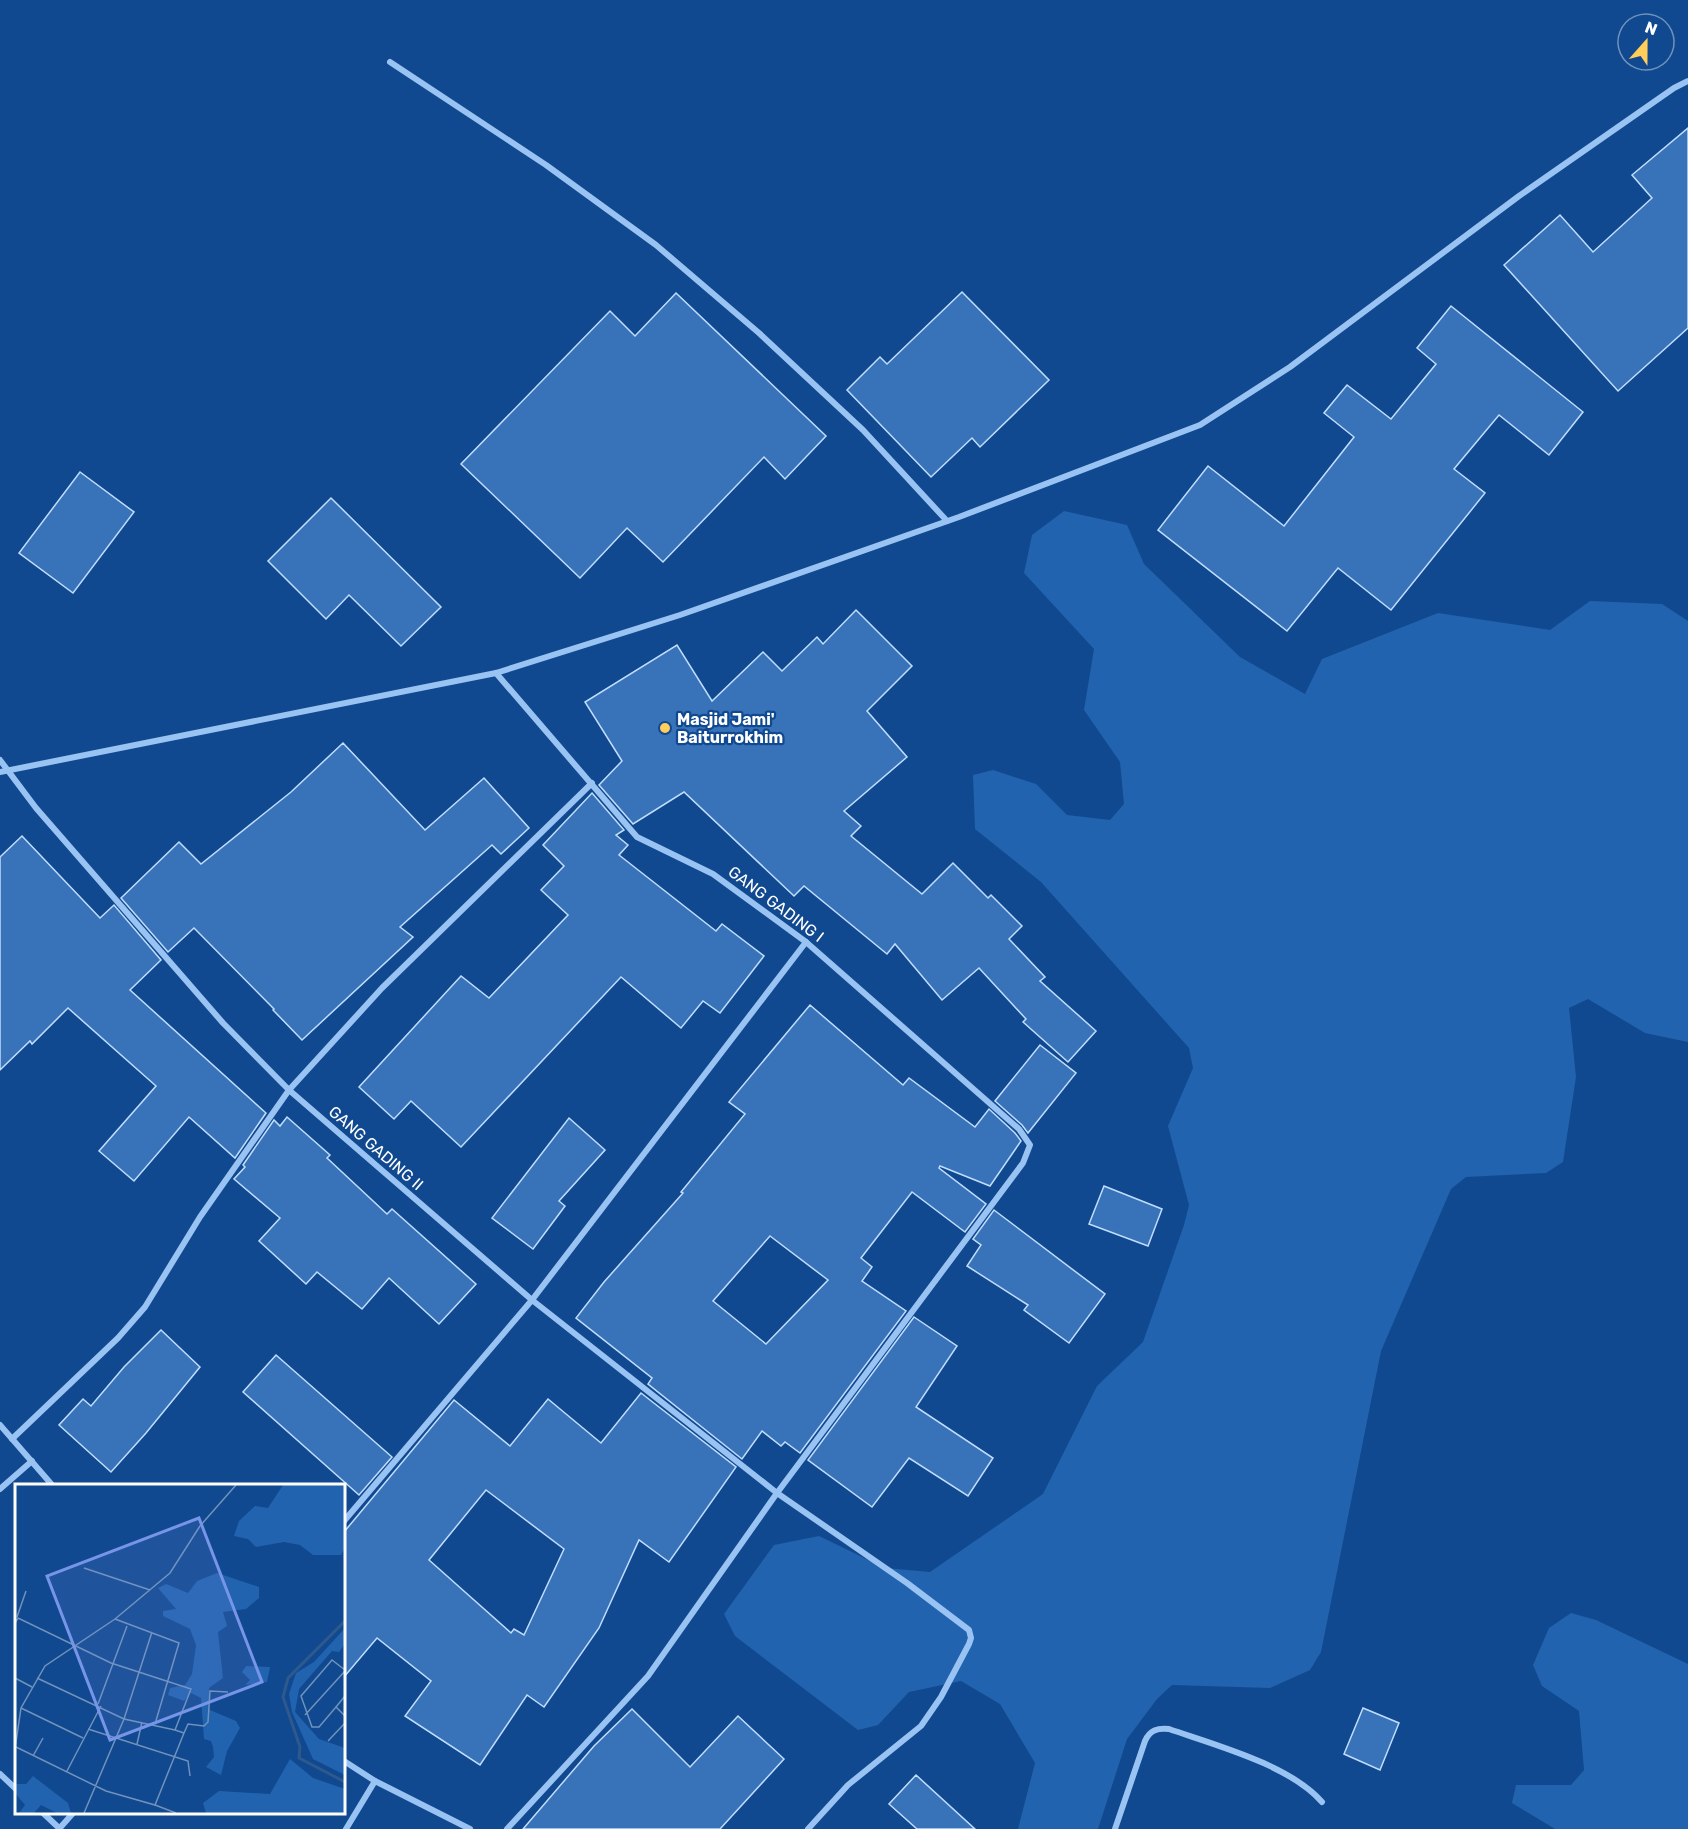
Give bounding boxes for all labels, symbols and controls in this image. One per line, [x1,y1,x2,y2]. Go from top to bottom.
north arrow [1616,12,1676,72]
text: N [1642,18,1660,39]
place label: Masjid Jami' Baiturrokhim [677,710,783,747]
marker: Masjid Jami' Baiturrokhim [658,721,672,735]
street label: GANG GADING I [725,862,827,946]
street label: GANG GADING II [325,1102,427,1194]
inset map [15,1484,345,1814]

